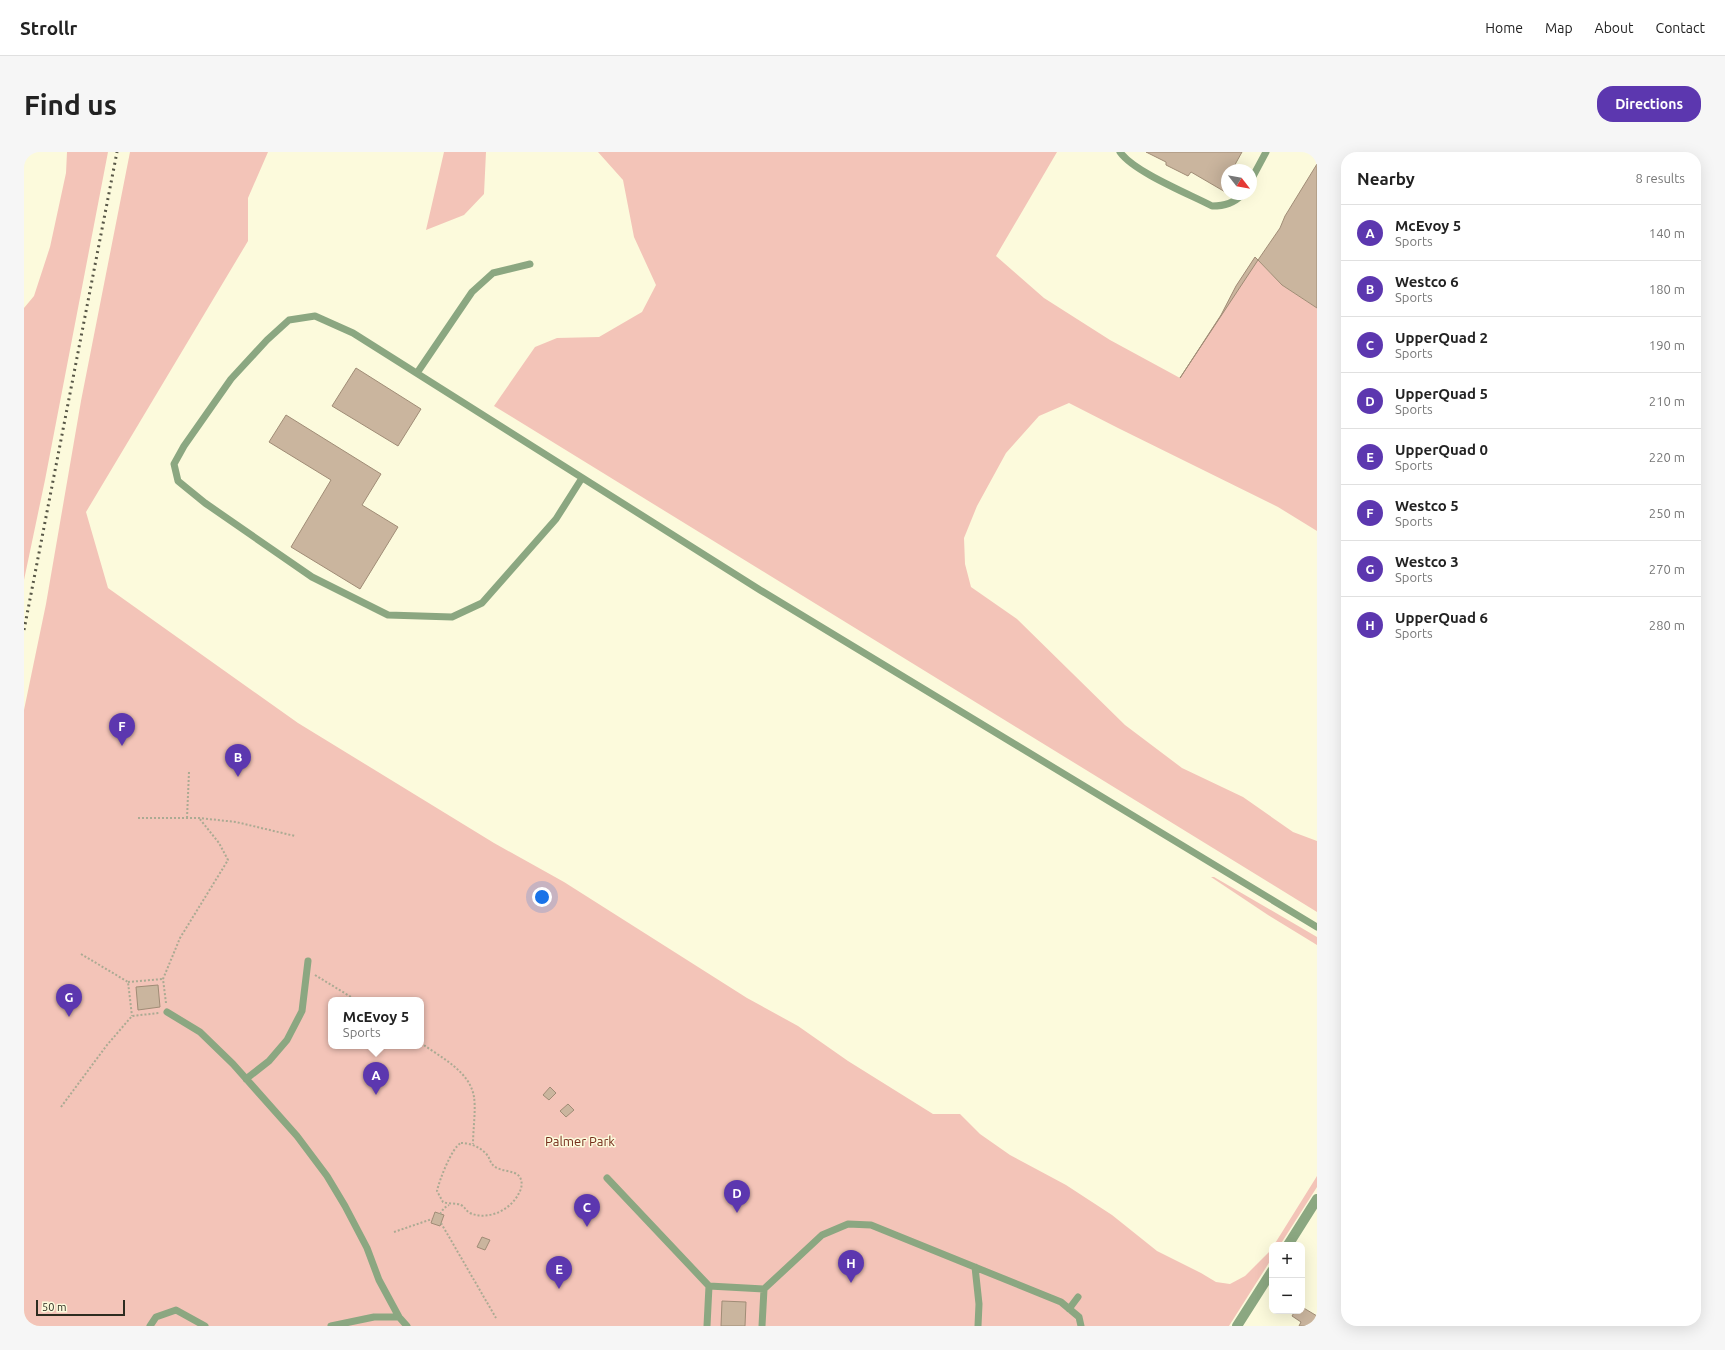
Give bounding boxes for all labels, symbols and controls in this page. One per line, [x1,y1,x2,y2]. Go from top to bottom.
text: Strollr [20,17,77,39]
text: Home [1485,20,1523,36]
text: Map [1545,20,1573,36]
text: About [1595,20,1634,36]
text: Contact [1656,20,1705,36]
button: Directions [1597,86,1701,122]
text: Find us [24,89,117,120]
north arrow [1221,164,1257,200]
text: Nearby [1357,169,1415,188]
text: 8 results [1635,171,1685,185]
text: McEvoy 5 [1395,217,1461,234]
text: A [1365,226,1375,240]
text: 140 m [1649,226,1685,240]
text: Sports [1395,234,1433,248]
text: Westco 6 [1395,273,1459,290]
text: B [1366,282,1374,296]
text: 180 m [1649,282,1685,296]
text: Sports [1395,290,1433,304]
text: UpperQuad 2 [1395,329,1488,346]
text: C [1366,338,1374,352]
text: 190 m [1649,338,1685,352]
text: Sports [1395,346,1433,360]
text: UpperQuad 5 [1395,385,1488,402]
text: D [1365,394,1375,408]
text: 210 m [1649,394,1685,408]
text: Sports [1395,402,1433,416]
text: UpperQuad 0 [1395,441,1488,458]
text: E [1366,450,1374,464]
text: 220 m [1649,450,1685,464]
text: Sports [1395,458,1433,472]
text: Westco 5 [1395,497,1459,514]
text: F [1366,506,1374,520]
text: 250 m [1649,506,1685,520]
text: Sports [1395,514,1433,528]
text: Westco 3 [1395,553,1459,570]
text: G [1366,562,1375,576]
text: 270 m [1649,562,1685,576]
text: Sports [1395,570,1433,584]
text: UpperQuad 6 [1395,609,1488,626]
text: H [1365,618,1375,632]
text: 280 m [1649,618,1685,632]
text: Sports [1395,626,1433,640]
pin: F [109,713,135,746]
pin: B [225,744,251,777]
your location [532,887,552,907]
pin: G [56,984,82,1017]
popup [328,997,424,1049]
text: McEvoy 5 [343,1008,409,1025]
text: Sports [343,1025,381,1039]
pin: A [363,1062,389,1095]
park label: Palmer Park [545,1134,615,1148]
pin: D [724,1180,750,1213]
pin: C [574,1194,600,1227]
map controls [1269,1242,1305,1314]
button: + [1269,1242,1305,1278]
pin: H [838,1250,864,1283]
pin: E [546,1256,572,1289]
button: − [1269,1278,1305,1314]
scale bar [36,1298,125,1317]
text: 50 m [42,1301,66,1313]

